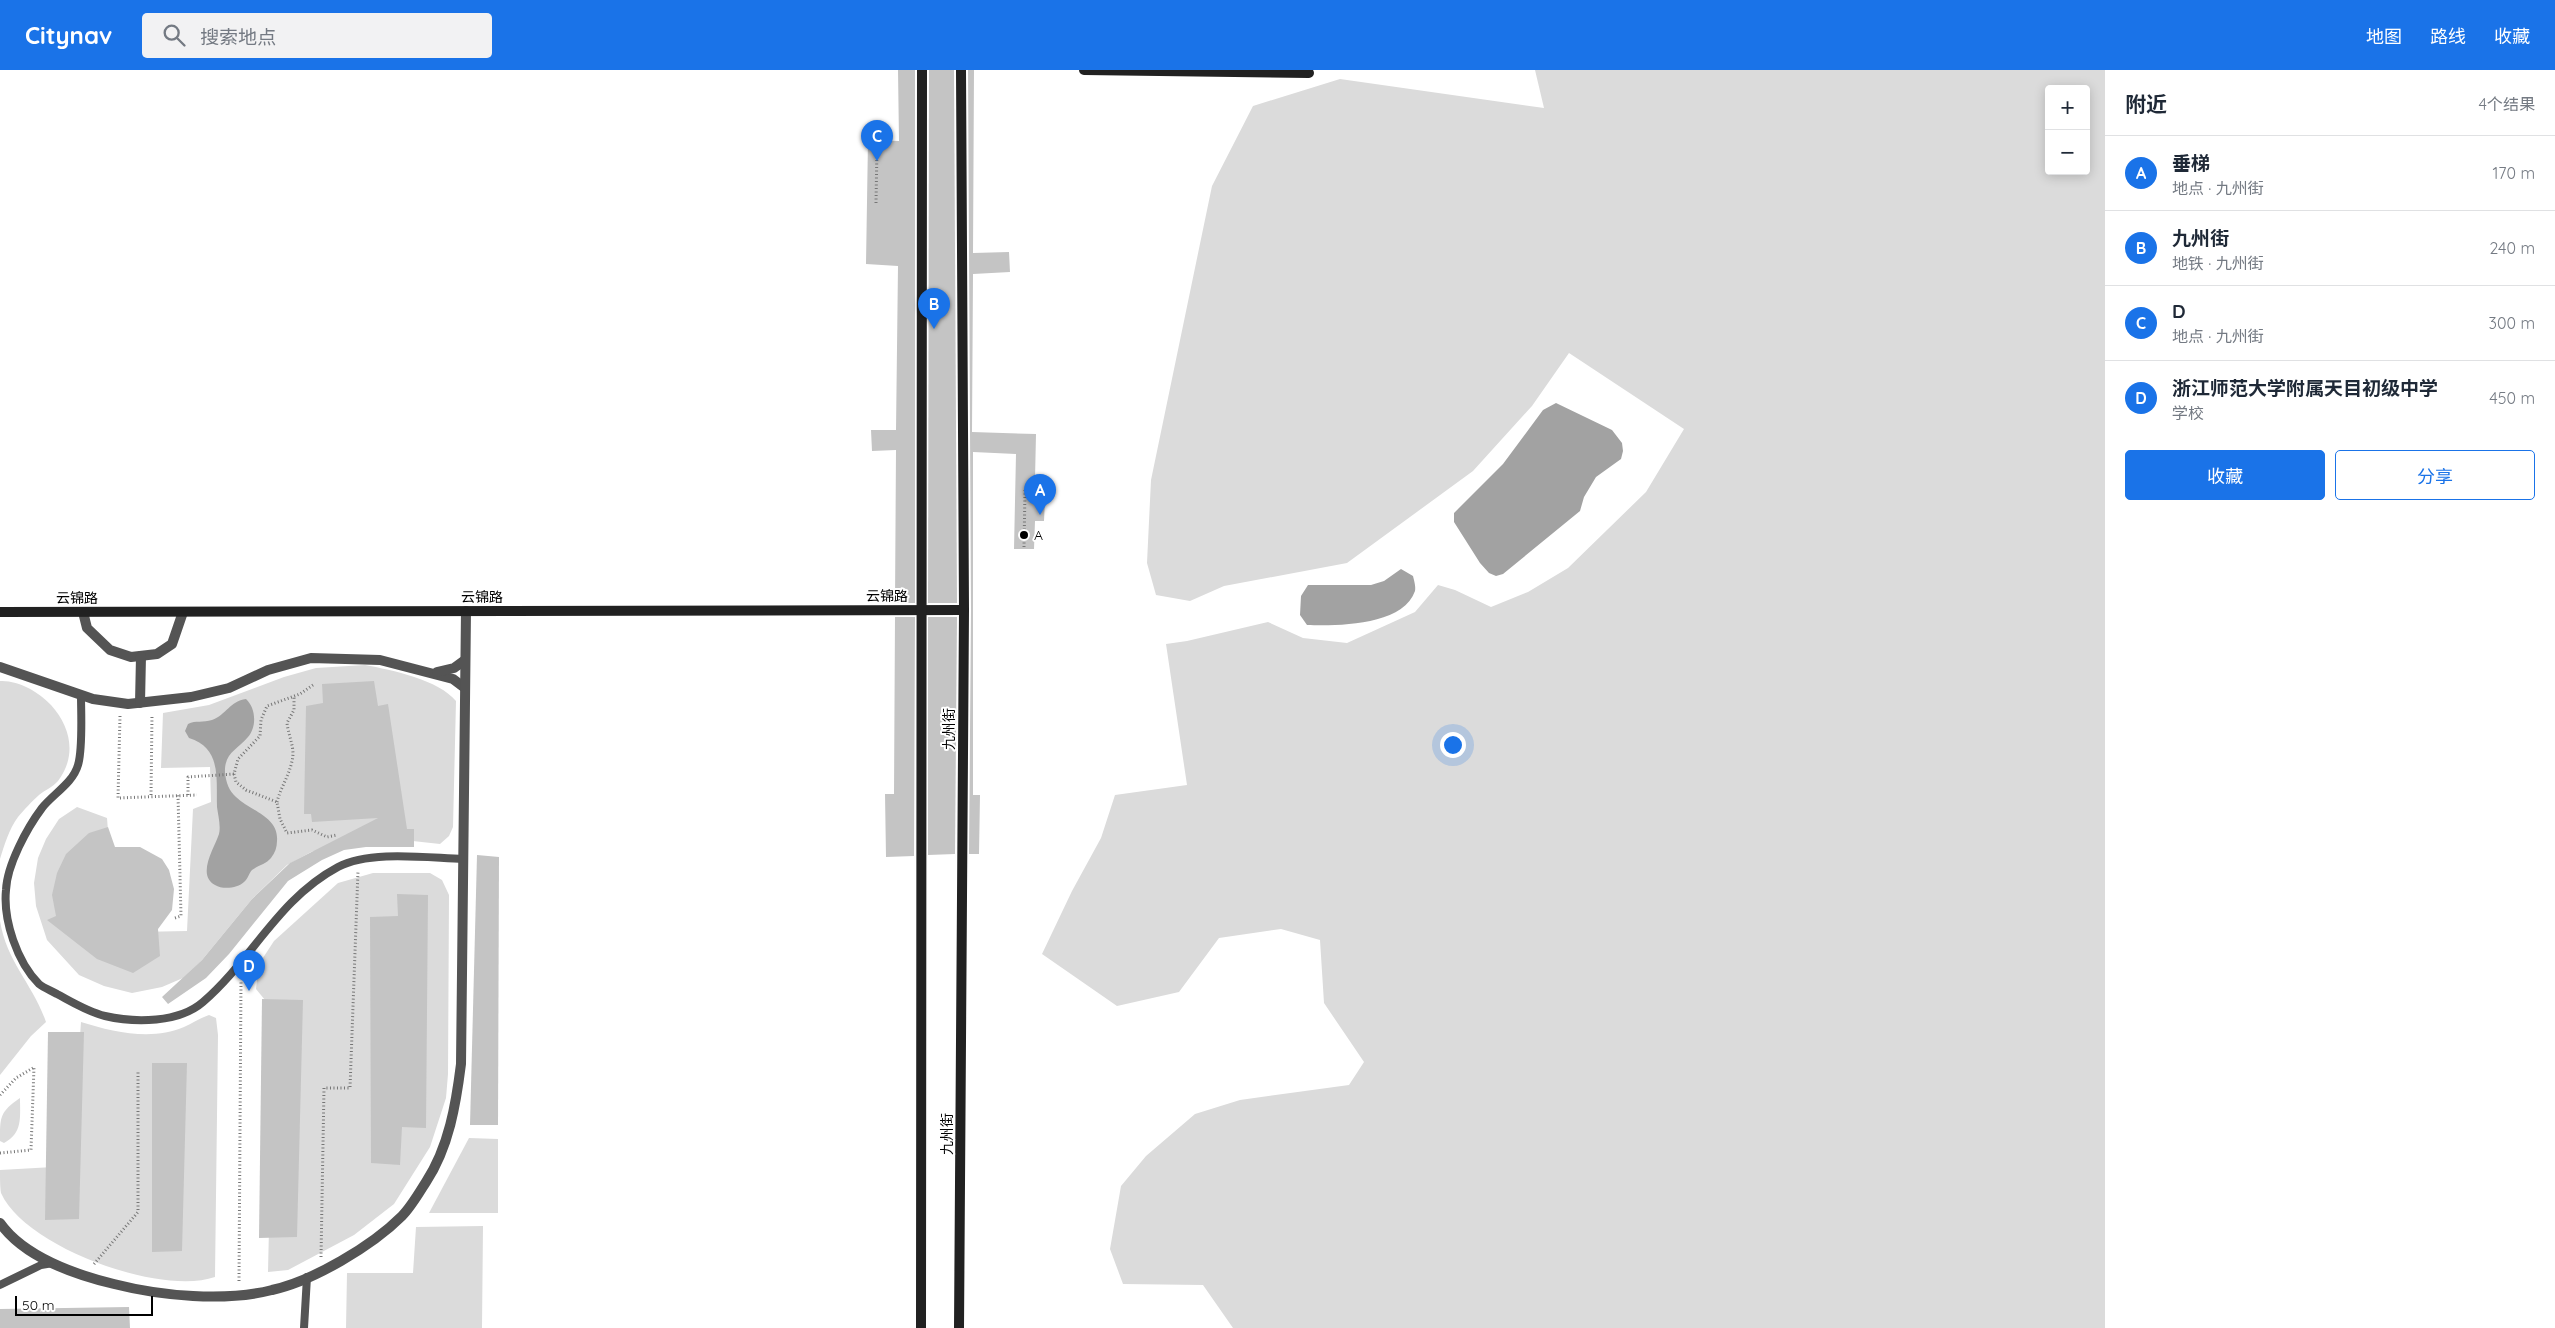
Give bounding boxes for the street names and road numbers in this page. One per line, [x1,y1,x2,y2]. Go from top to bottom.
street label: 云锦路 [866,587,908,605]
street label: 云锦路 [461,588,503,606]
street label: 云锦路 [56,589,98,607]
street label: 九州街 [940,708,958,750]
street label: 九州街 [938,1113,956,1155]

